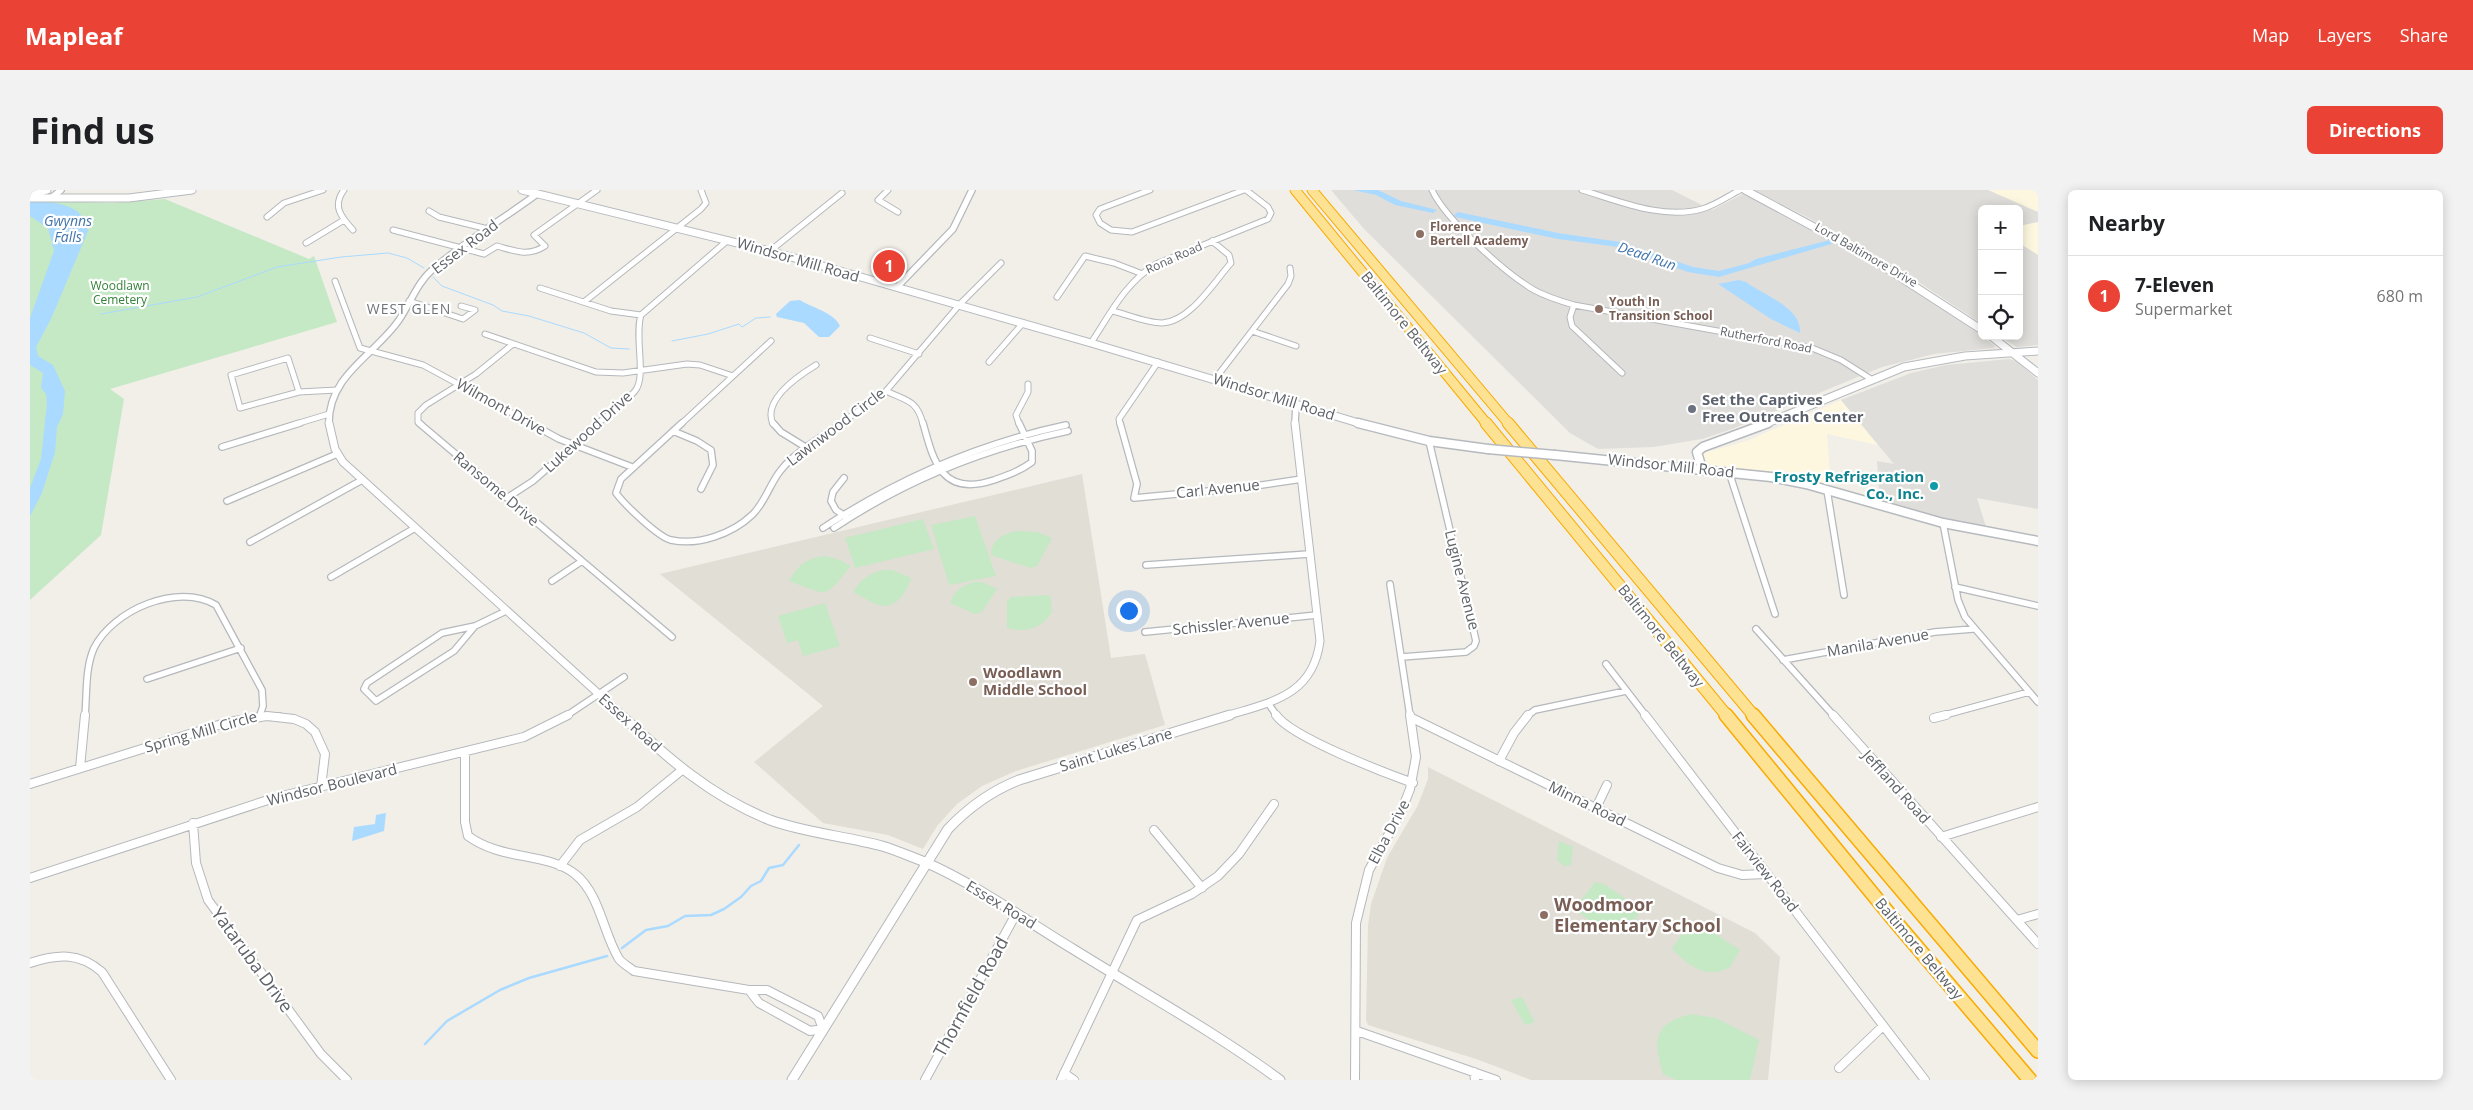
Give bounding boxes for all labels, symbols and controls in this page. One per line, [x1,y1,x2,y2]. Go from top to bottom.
text: Mapleaf [25,19,123,52]
text: Map [2252,23,2289,47]
text: Layers [2317,23,2372,47]
text: Share [2400,23,2448,47]
button: Directions [2307,106,2443,154]
text: Find us [30,107,155,154]
map controls [1978,205,2023,340]
button: + [1978,205,2023,250]
text: Nearby [2088,209,2165,237]
water label: Gwynns Falls [44,211,92,246]
street label: Essex Road [427,215,502,278]
place label: Florence Bertell Academy [1430,218,1529,249]
street label: Lord Baltimore Drive [1812,218,1921,291]
marker: Florence Bertell Academy [1414,228,1426,240]
street label: Windsor Mill Road [735,232,862,286]
street label: Rona Road [1143,237,1205,278]
water label: Dead Run [1616,237,1679,274]
pin: 1 [873,247,905,285]
button: − [1978,250,2023,295]
street label: Baltimore Beltway [1357,267,1453,378]
text: 7-Eleven [2135,272,2214,298]
park label: Woodlawn Cemetery [90,277,150,308]
text: 1 [2099,285,2109,307]
text: 680 m [2377,285,2423,307]
place label: Youth In Transition School [1609,293,1713,324]
button: locate [1978,295,2023,340]
text: Supermarket [2135,298,2232,320]
district label: WEST GLEN [367,299,451,318]
marker: Youth In Transition School [1593,303,1605,315]
street label: Rutherford Road [1719,322,1814,357]
street label: Windsor Mill Road [1211,368,1338,424]
street label: Wilmont Drive [453,373,550,439]
street label: Lawnwood Circle [782,383,889,470]
street label: Lukewood Drive [539,386,636,476]
place label: Set the Captives Free Outreach Center [1702,389,1864,426]
marker: Set the Captives Free Outreach Center [1686,403,1698,415]
street label: Ransome Drive [450,447,544,530]
street label: Windsor Mill Road [1607,448,1735,482]
place label: Frosty Refrigeration Co., Inc. [1774,466,1924,503]
street label: Carl Avenue [1175,474,1261,502]
marker: Frosty Refrigeration Co., Inc. [1928,480,1940,492]
street label: Lugine Avenue [1441,528,1485,632]
street label: Baltimore Beltway [1614,580,1710,691]
your location [1116,598,1142,624]
street label: Schissler Avenue [1172,607,1290,639]
street label: Manila Avenue [1825,623,1930,661]
place label: Woodlawn Middle School [983,662,1087,699]
marker: Woodlawn Middle School [967,676,979,688]
street label: Essex Road [595,689,667,756]
street label: Spring Mill Circle [142,705,259,757]
street label: Saint Lukes Lane [1057,722,1175,776]
street label: Jeffland Road [1857,744,1935,827]
street label: Windsor Boulevard [265,758,399,810]
street label: Minna Road [1545,776,1629,830]
street label: Elba Drive [1363,796,1413,867]
street label: Fairview Road [1728,827,1804,916]
street label: Essex Road [963,875,1040,933]
place label: Woodmoor Elementary School [1554,892,1721,937]
street label: Baltimore Beltway [1871,893,1969,1004]
street label: Yataruba Drive [206,902,299,1017]
marker: Woodmoor Elementary School [1538,909,1550,921]
street label: Thornfield Road [927,932,1013,1061]

